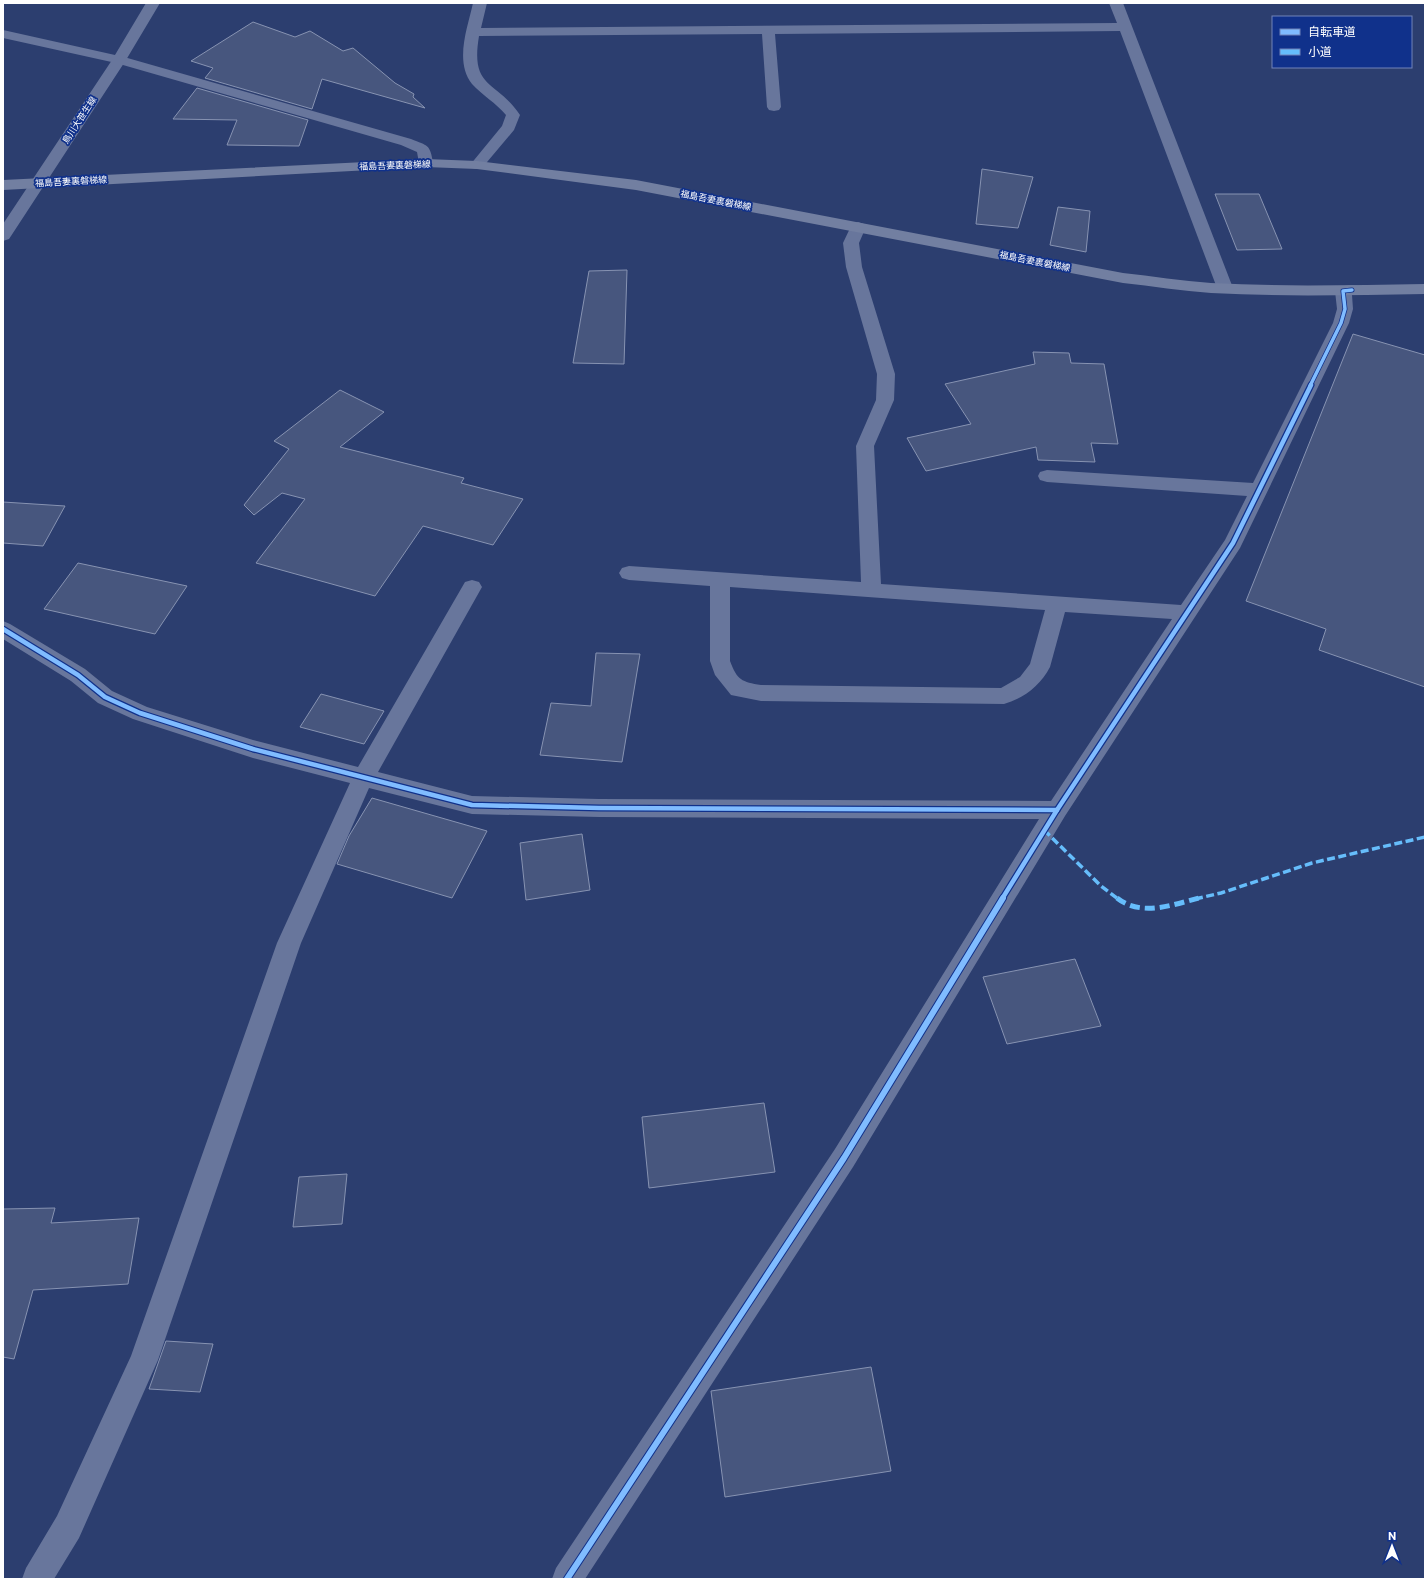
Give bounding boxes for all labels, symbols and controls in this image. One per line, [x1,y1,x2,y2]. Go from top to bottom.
legend [1272,16,1412,68]
text: 自転車道 [1308,24,1356,38]
text: 小道 [1308,44,1332,58]
street label: 鳥川大笹生線 [60,94,99,146]
street label: 福島吾妻裏磐梯線 [359,158,432,172]
street label: 福島吾妻裏磐梯線 [35,174,108,188]
street label: 福島吾妻裏磐梯線 [680,188,753,212]
street label: 福島吾妻裏磐梯線 [999,249,1072,273]
north arrow [1372,1526,1412,1566]
text: N [1388,1529,1396,1542]

